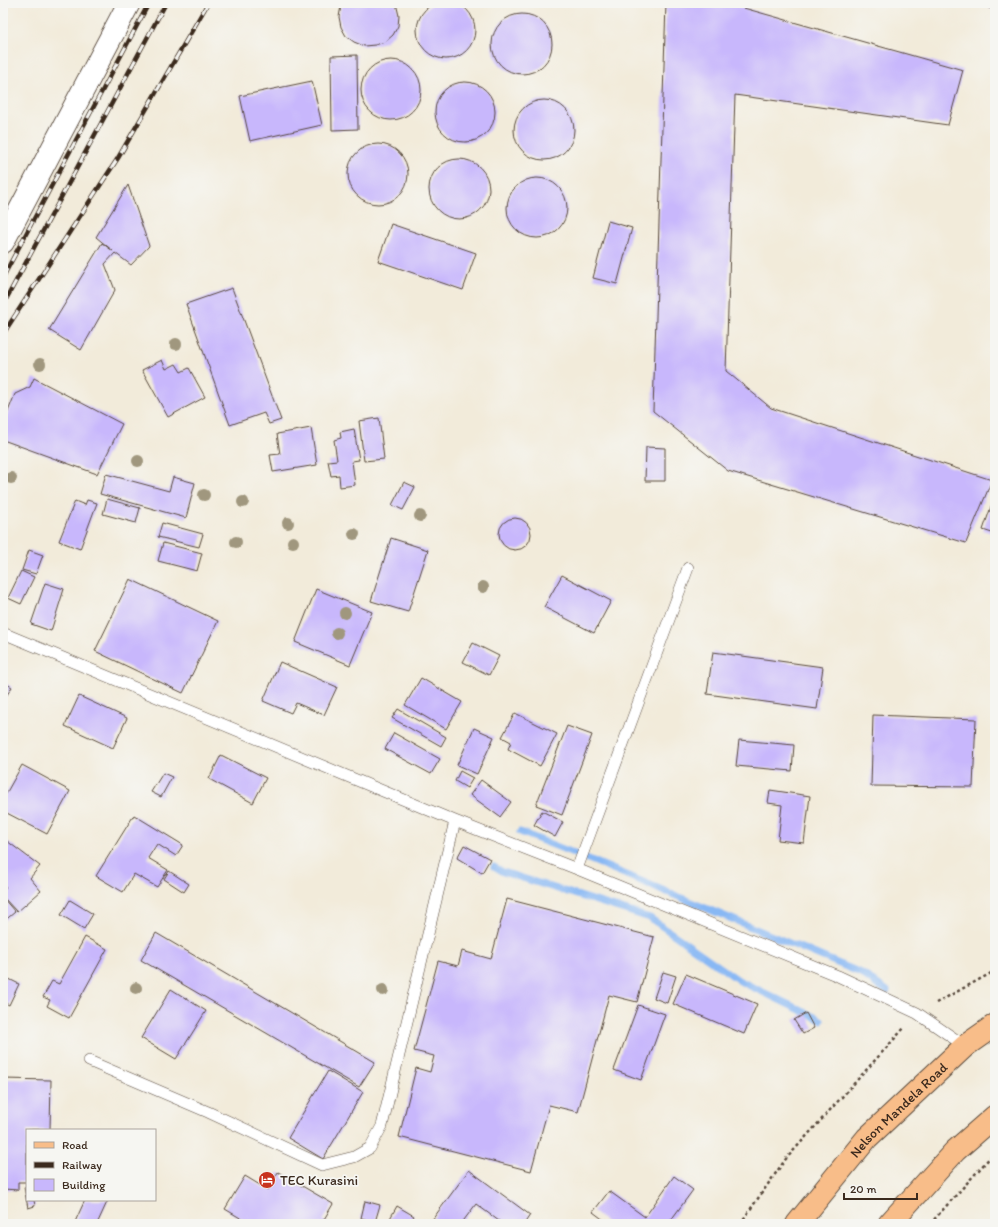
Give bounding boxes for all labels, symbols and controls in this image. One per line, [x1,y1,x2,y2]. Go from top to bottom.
street label: Nelson Mandela Road [846,1059,951,1161]
legend [26,1129,156,1201]
text: Road [62,1138,88,1152]
text: Railway [62,1158,102,1172]
hotel icon: TEC Kurasini [257,1170,277,1190]
place label: TEC Kurasini [280,1172,358,1189]
scale bar [844,1175,917,1201]
text: Building [62,1178,106,1192]
text: 20 m [850,1182,877,1196]

